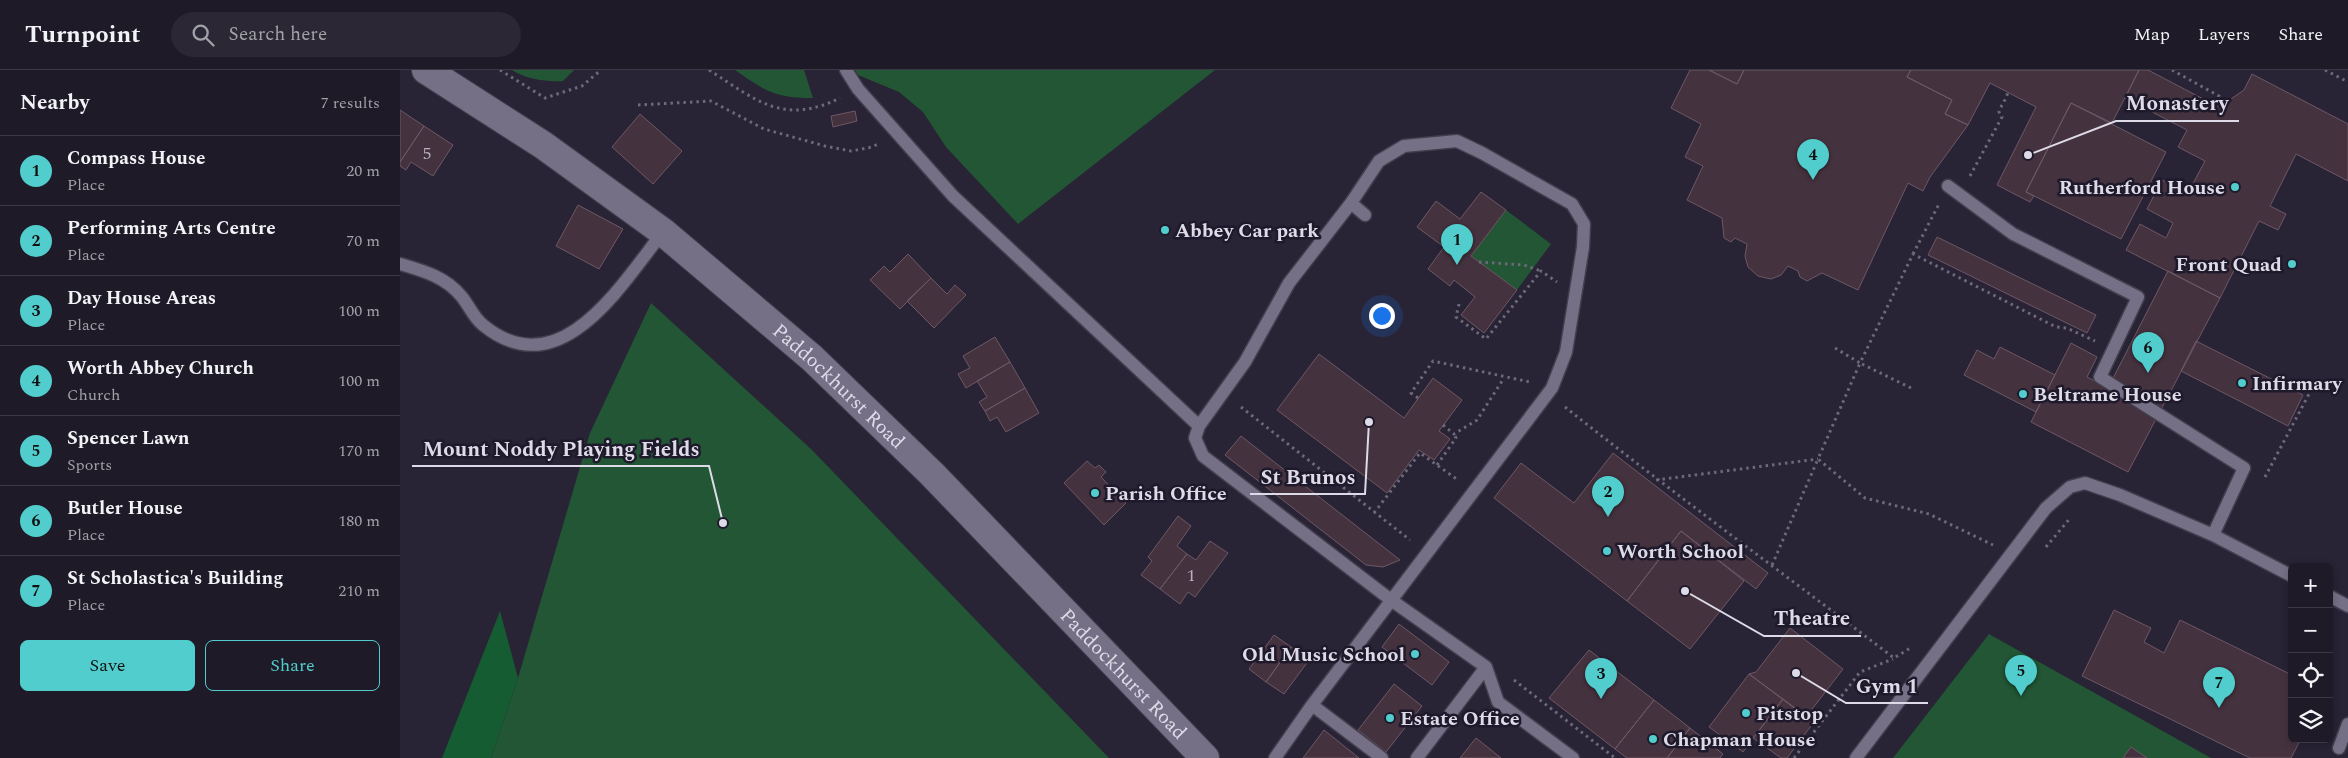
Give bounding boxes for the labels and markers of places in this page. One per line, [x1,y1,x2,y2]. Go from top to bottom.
callout: Monastery [2116,85,2239,121]
pin: 4 [1797,139,1829,180]
place label: Rutherford House [2059,173,2225,203]
marker: Rutherford House [2229,181,2241,193]
place label: Abbey Car park [1175,216,1319,246]
marker: Abbey Car park [1159,224,1171,236]
pin: 1 [1441,224,1473,265]
place label: Front Quad [2176,250,2282,280]
marker: Front Quad [2286,258,2298,270]
pin: 6 [2132,332,2164,373]
place label: Infirmary [2252,369,2343,399]
marker: Infirmary [2236,377,2248,389]
place label: Beltrame House [2033,380,2182,410]
marker: Beltrame House [2017,388,2029,400]
callout: Mount Noddy Playing Fields [412,430,709,466]
callout: St Brunos [1250,458,1365,494]
pin: 2 [1592,476,1624,517]
place label: Parish Office [1105,479,1227,509]
marker: Parish Office [1089,487,1101,499]
place label: Worth School [1617,537,1744,567]
marker: Worth School [1601,545,1613,557]
callout: Theatre [1764,600,1861,636]
place label: Old Music School [1242,640,1405,670]
marker: Old Music School [1409,648,1421,660]
pin: 5 [2005,655,2037,696]
pin: 3 [1585,658,1617,699]
callout: Gym 1 [1846,667,1928,703]
pin: 7 [2203,667,2235,708]
place label: Pitstop [1756,699,1823,729]
place label: Estate Office [1400,704,1520,734]
marker: Pitstop [1740,707,1752,719]
marker: Estate Office [1384,712,1396,724]
place label: Chapman House [1663,725,1815,755]
marker: Chapman House [1647,733,1659,745]

